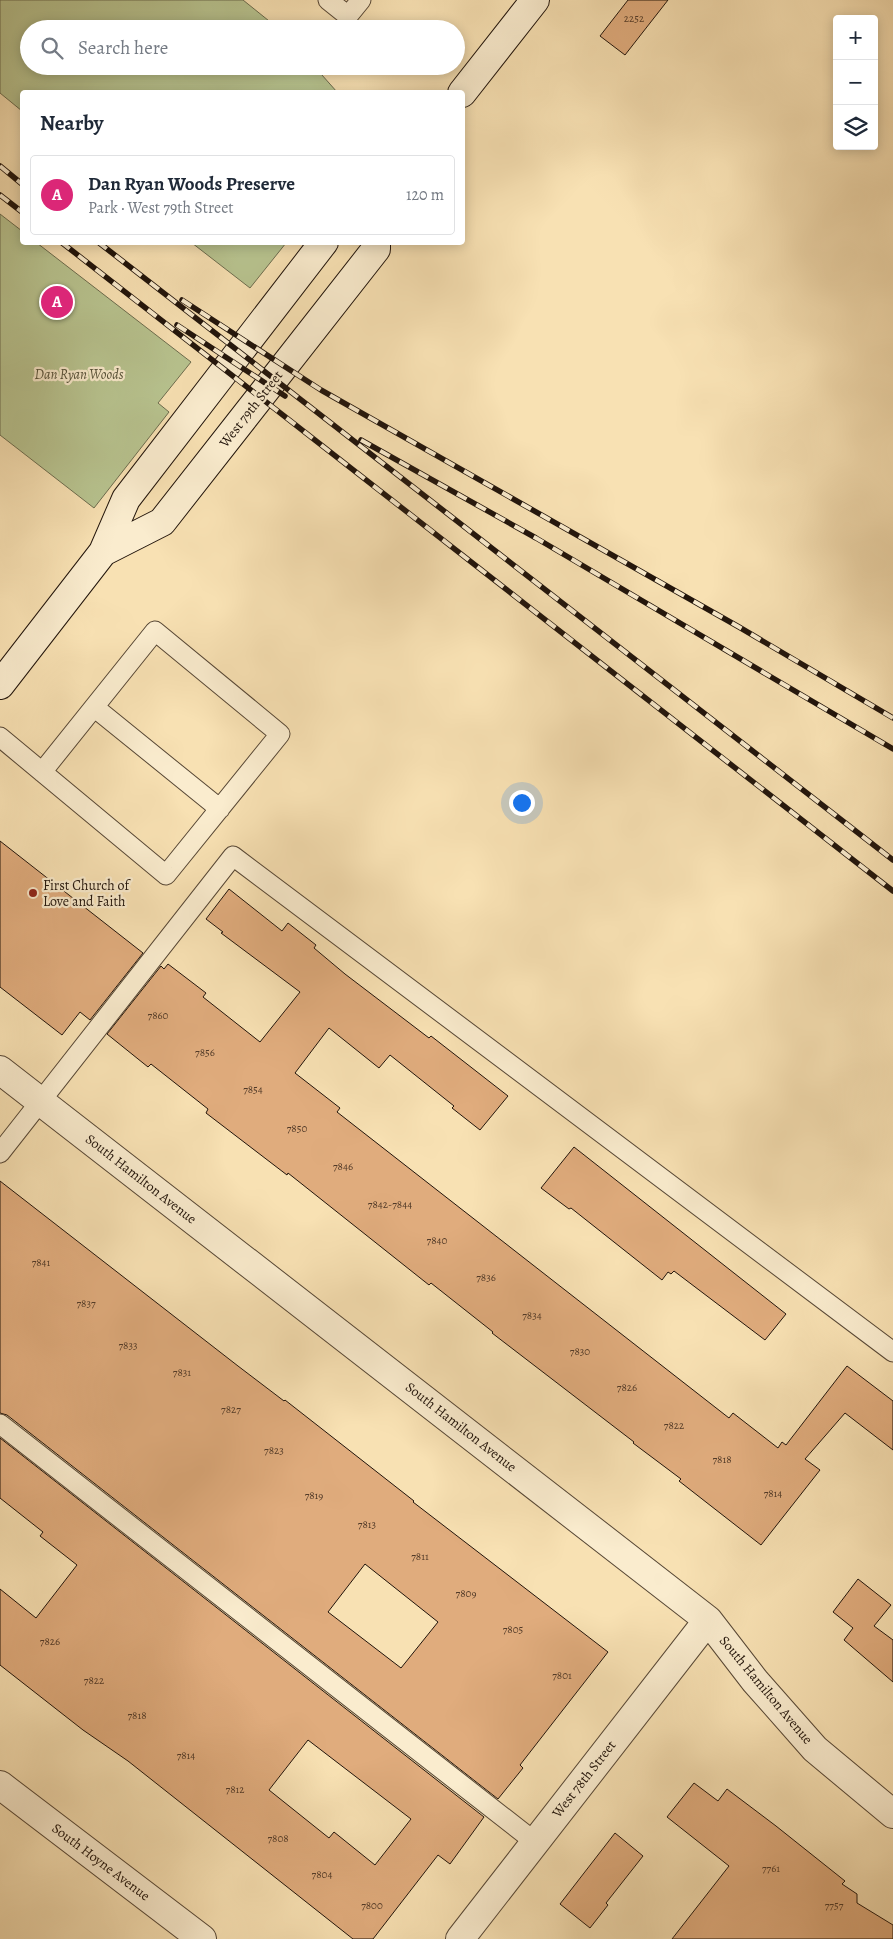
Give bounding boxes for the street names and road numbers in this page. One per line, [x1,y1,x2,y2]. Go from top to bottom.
street label: West 79th Street [214,366,287,452]
street label: South Hamilton Avenue [82,1130,200,1228]
street label: South Hamilton Avenue [402,1378,520,1476]
street label: South Hamilton Avenue [715,1632,817,1748]
street label: West 78th Street [547,1736,620,1822]
street label: South Hoyne Avenue [48,1819,154,1905]

